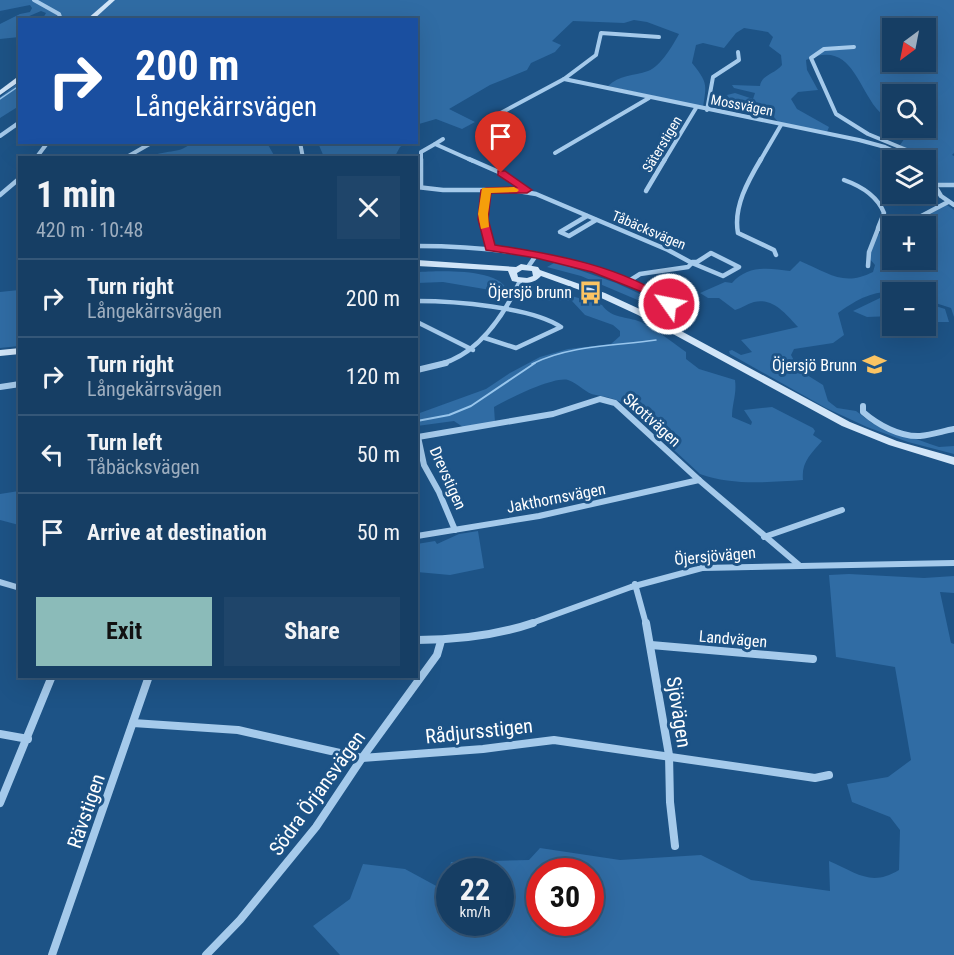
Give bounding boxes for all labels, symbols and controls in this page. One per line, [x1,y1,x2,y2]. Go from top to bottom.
north arrow [882,18,936,72]
map controls [882,18,936,336]
text: 200 m [135,41,240,90]
icon: right [36,42,114,120]
button: search [882,84,936,138]
text: Långekärrsvägen [135,91,317,123]
street label: Mossvägen [709,91,775,119]
pin [475,111,526,173]
street label: Säterstigen [639,113,685,175]
icon: arrive [484,120,517,153]
button: layers [882,150,936,204]
text: 1 min [36,174,116,216]
button: close [337,176,400,239]
street label: Tåbäcksvägen [610,207,688,253]
button: + [882,216,936,270]
text: 420 m · 10:48 [36,218,143,242]
position arrow [637,272,701,336]
text: Turn right [87,274,174,299]
bus stop icon: Öjersjö brunn [577,279,603,305]
icon: right [36,282,69,315]
button: − [882,282,936,336]
place label: Öjersjö brunn [488,283,572,302]
text: 200 m [346,286,400,311]
text: Långekärrsvägen [87,299,222,323]
text: Turn right [87,352,174,377]
school or university icon: Öjersjö Brunn [862,352,888,378]
place label: Öjersjö Brunn [772,356,857,375]
icon: right [36,360,69,393]
text: 120 m [346,364,400,389]
text: Långekärrsvägen [87,377,222,401]
street label: Skottvägen [619,389,685,451]
text: Turn left [87,430,162,455]
icon: left [36,438,69,471]
text: 50 m [357,442,400,467]
street label: Drevstigen [426,444,470,512]
text: Tåbäcksvägen [87,455,200,479]
street label: Jakthornsvägen [505,479,607,517]
icon: arrive [36,516,69,549]
text: Arrive at destination [87,520,267,545]
text: 50 m [357,520,400,545]
street label: Öjersjövägen [673,543,757,569]
button: Exit [36,597,212,666]
button: Share [224,597,400,666]
street label: Landvägen [698,627,768,651]
street label: Sjövägen [662,675,696,749]
street label: Rådjursstigen [424,713,534,749]
street label: Södra Örjansvägen [264,726,370,860]
street label: Rävstigen [62,771,110,851]
speed limit sign: 30 [526,858,604,936]
text: 22 [460,872,490,907]
text: km/h [460,903,490,921]

